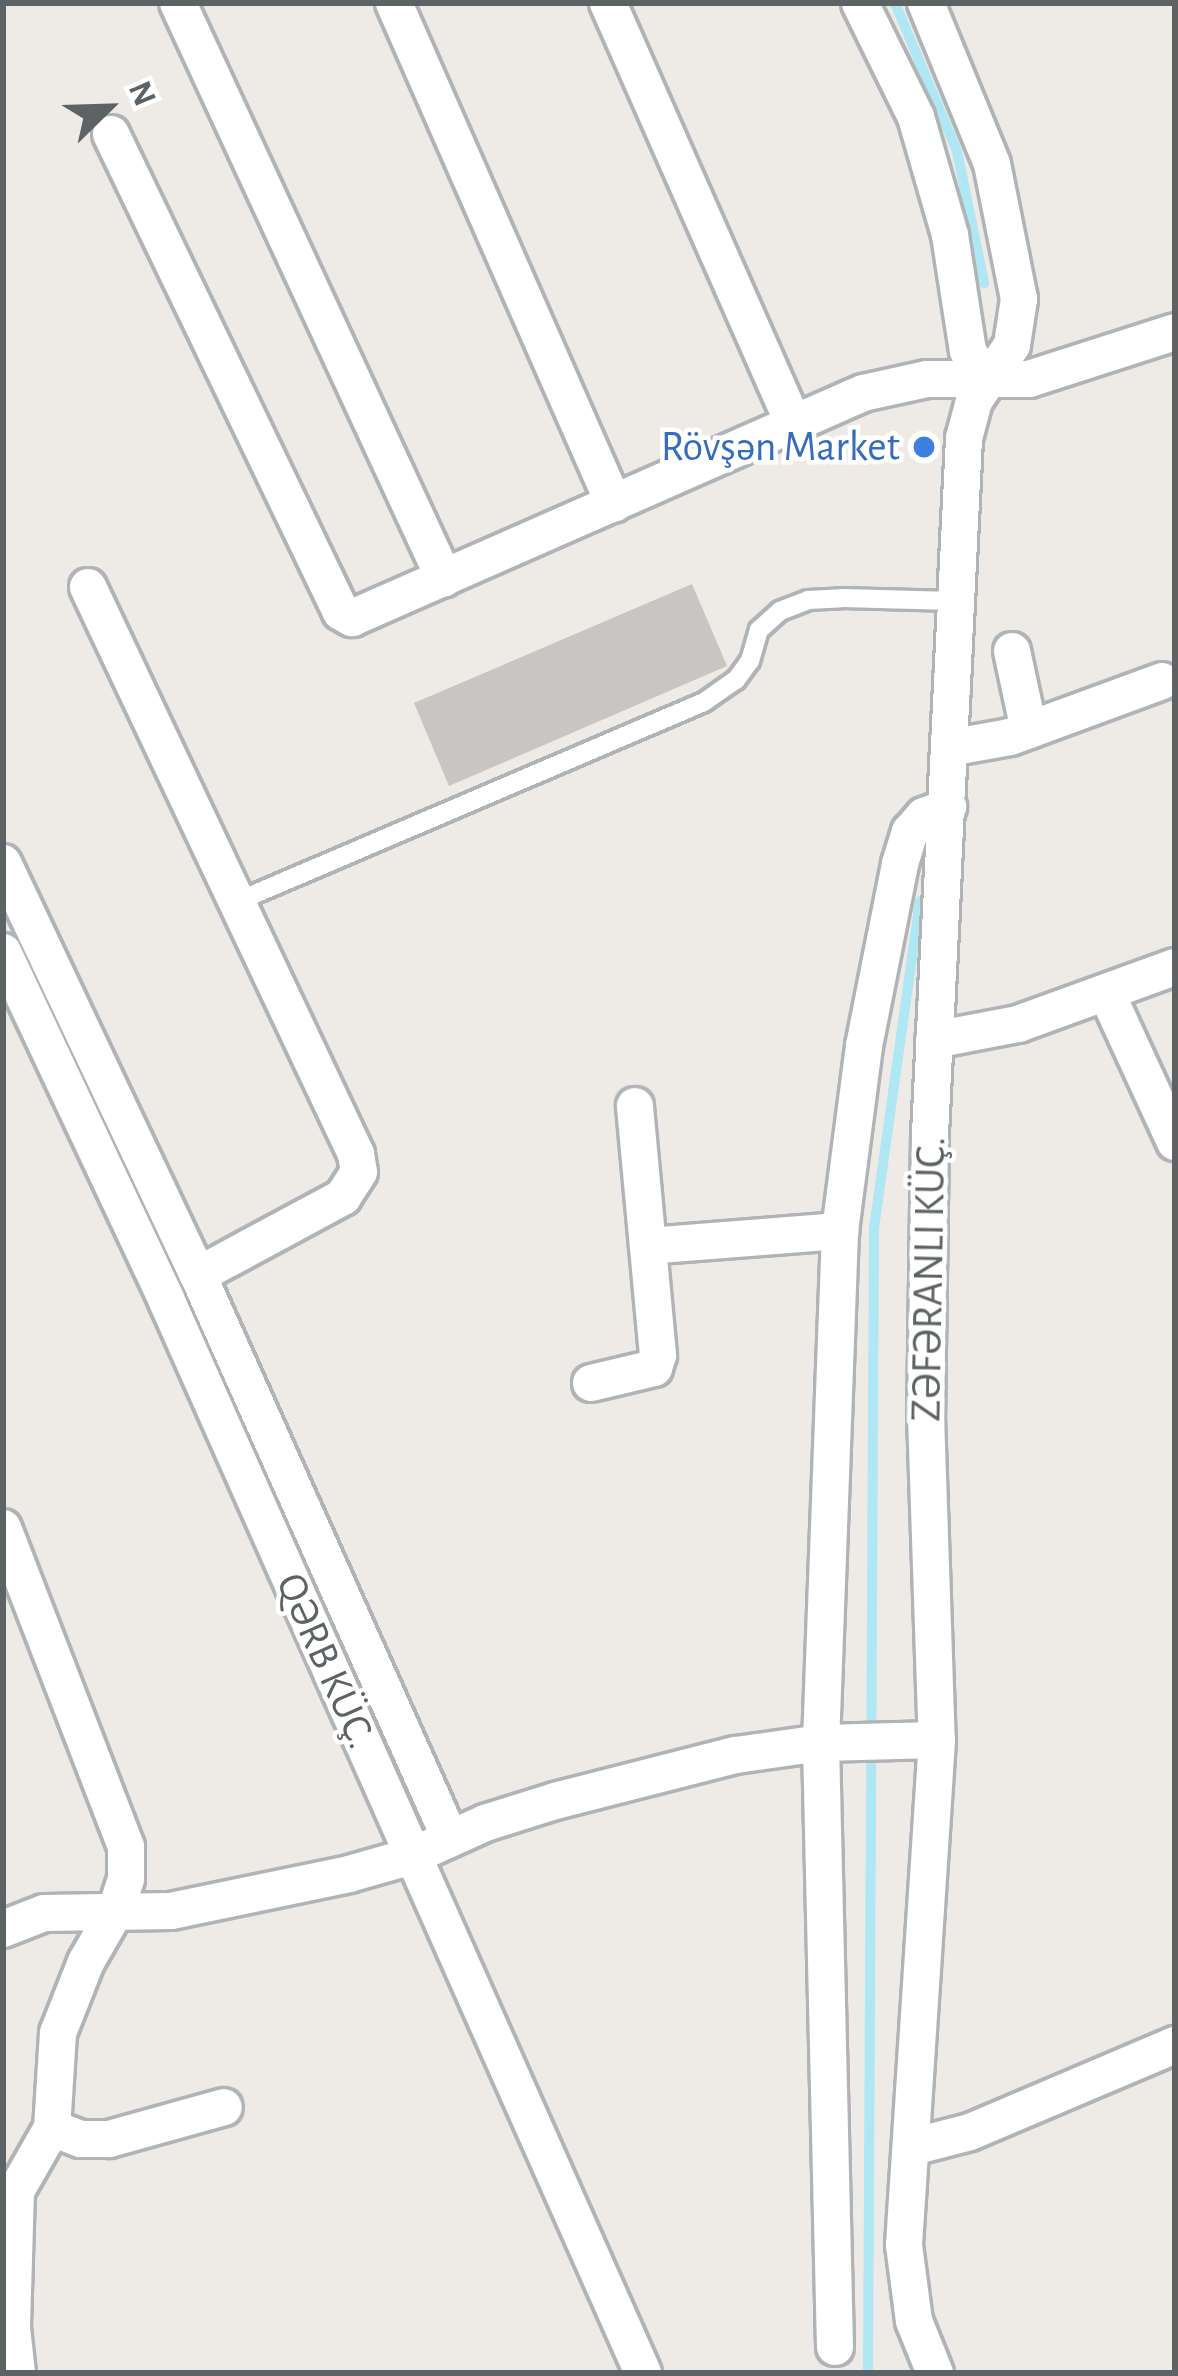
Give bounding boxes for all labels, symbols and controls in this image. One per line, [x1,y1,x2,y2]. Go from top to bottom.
north arrow [48,48,168,168]
text: N [122,77,161,111]
place label: Rövşən Market [661,422,900,472]
marker: Rövşən Market [911,434,937,460]
street label: ZƏFƏRANLI KÜÇ. [901,1136,957,1422]
street label: QƏRB KÜÇ. [265,1566,387,1756]

